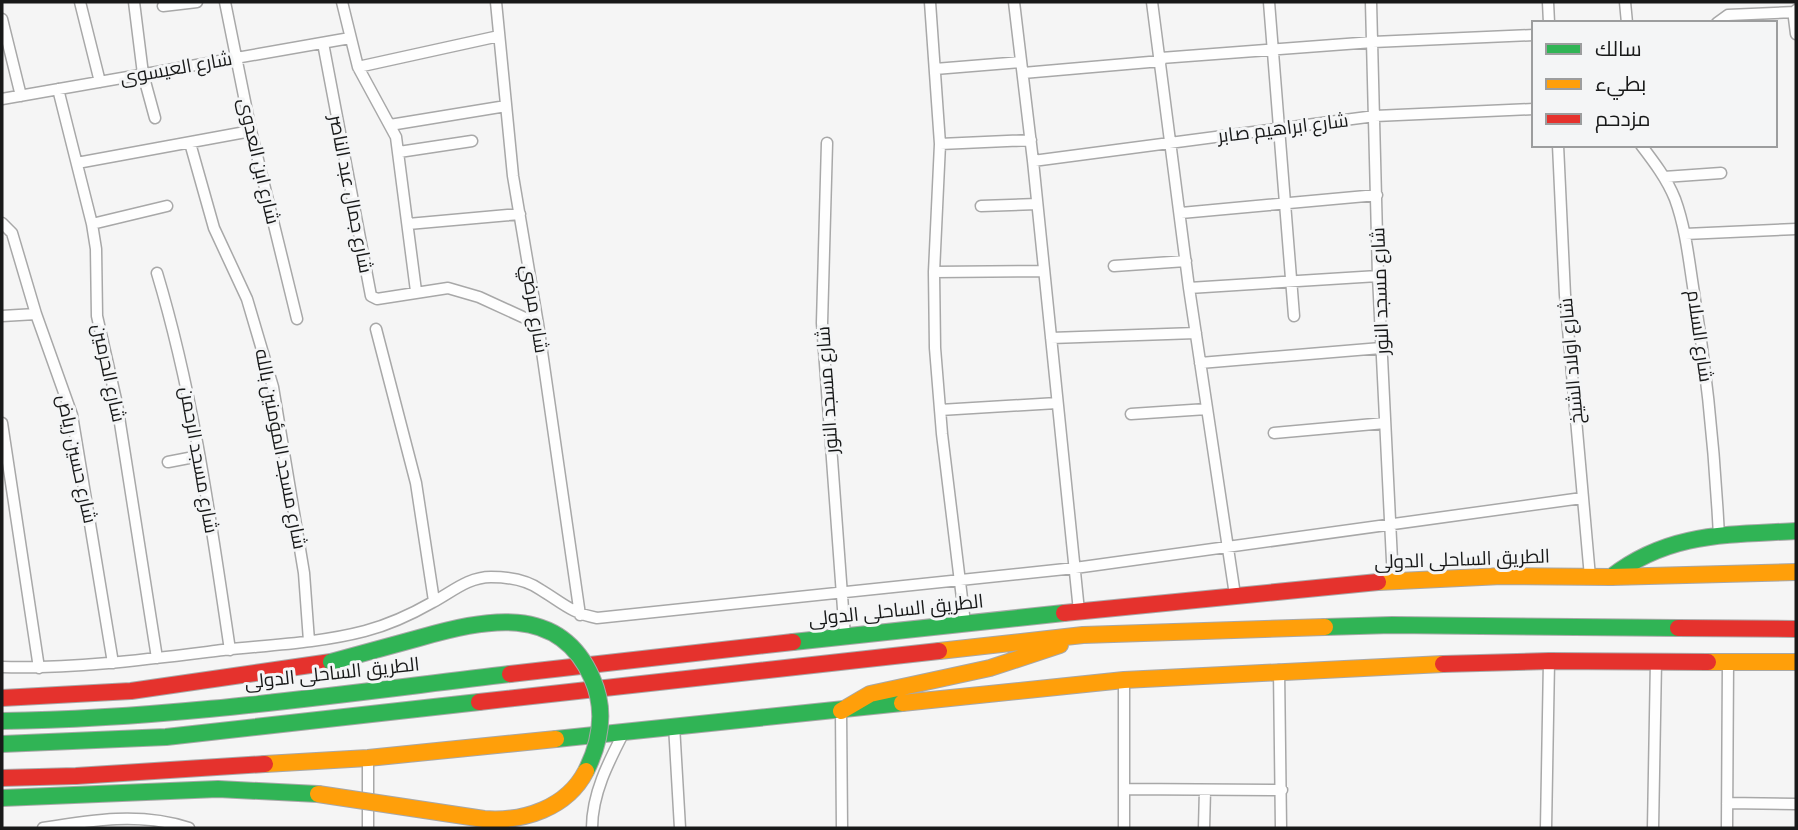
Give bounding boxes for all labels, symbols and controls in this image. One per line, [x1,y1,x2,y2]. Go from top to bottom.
legend [1532,21,1777,147]
text: سالك [1595,37,1642,61]
street label: شارع العيسوى [118,47,234,91]
text: بطيء [1595,72,1646,100]
street label: شارع ابن العدوى [231,96,285,227]
text: مزدحم [1595,107,1650,133]
street label: شارع ابراهيم صابر [1215,109,1350,150]
street label: شارع جمال عبد الناصر [322,112,378,275]
street label: شارع مسجد النور [1366,227,1396,356]
street label: شارع مرضي [514,263,553,355]
street label: شارع السلام [1680,289,1718,384]
street label: شارع اولاد الشيخ [1554,297,1590,425]
street label: شارع الحرمين [85,322,131,425]
street label: شارع مسجد النور [811,325,845,455]
street label: شارع مسجد المؤمنين بالله [248,347,312,551]
street label: شارع مسجد الرحمن [173,385,223,535]
street label: شارع حسين رياض [50,392,102,526]
street label: الطريق الساحلى الدولى [1374,544,1550,575]
street label: الطريق الساحلى الدولى [807,589,985,632]
street label: الطريق الساحلى الدولى [243,652,421,695]

